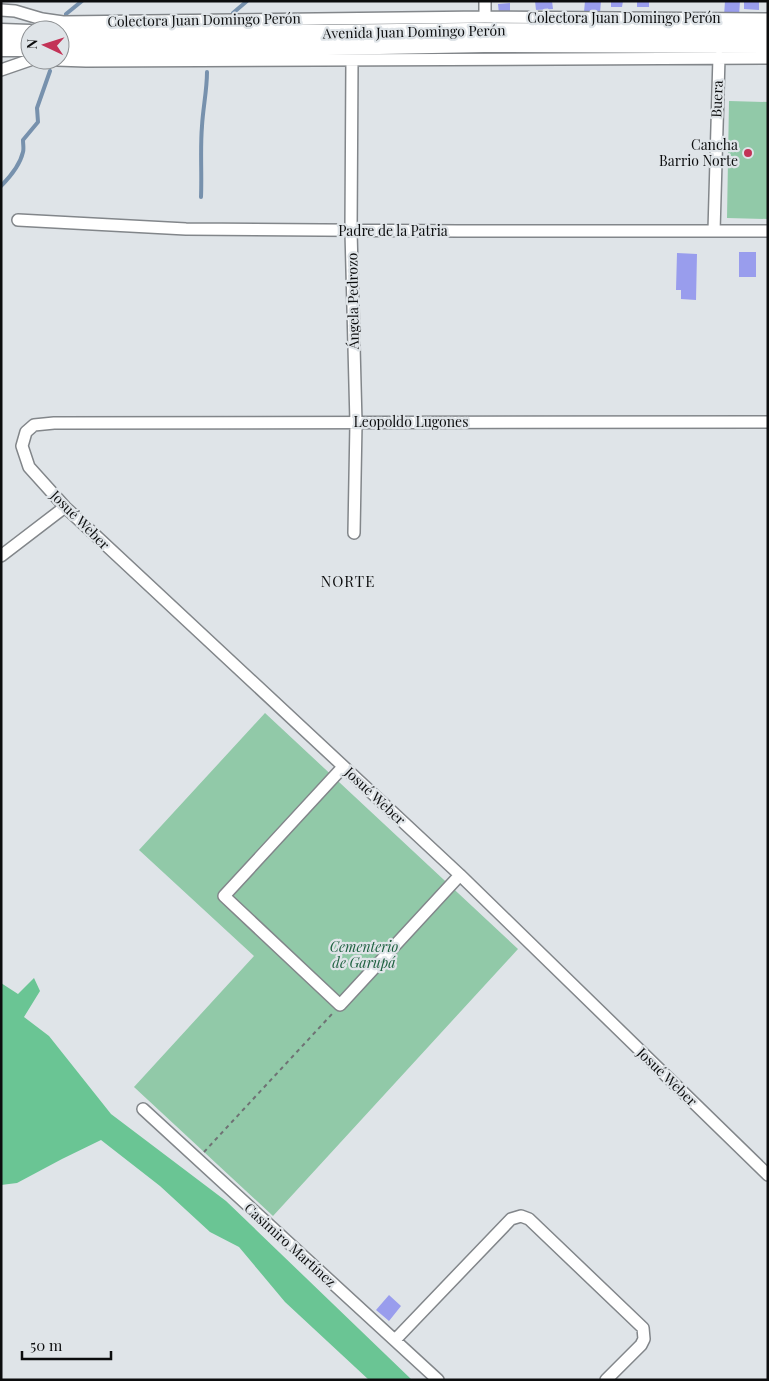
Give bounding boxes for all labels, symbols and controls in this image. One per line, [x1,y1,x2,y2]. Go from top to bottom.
street label: Colectora Juan Domingo Perón [107,8,302,31]
street label: Colectora Juan Domingo Perón [527,8,721,27]
north arrow [20,20,70,70]
street label: Avenida Juan Domingo Perón [321,20,506,43]
text: N [22,38,41,50]
street label: Buera [706,80,727,118]
place label: Cancha Barrio Norte [659,135,738,170]
marker: Cancha Barrio Norte [742,147,754,159]
street label: Padre de la Patria [338,221,448,240]
street label: Ángela Pedrozo [342,252,363,351]
street label: Leopoldo Lugones [354,412,468,431]
street label: Josué Weber [46,485,115,554]
district label: NORTE [321,571,375,591]
street label: Josué Weber [340,762,410,829]
park label: Cementerio de Garupá [330,937,398,972]
street label: Josué Weber [633,1043,702,1111]
street label: Casimiro Martínez [240,1198,340,1291]
scale bar [22,1328,111,1360]
text: 50 m [30,1335,63,1355]

